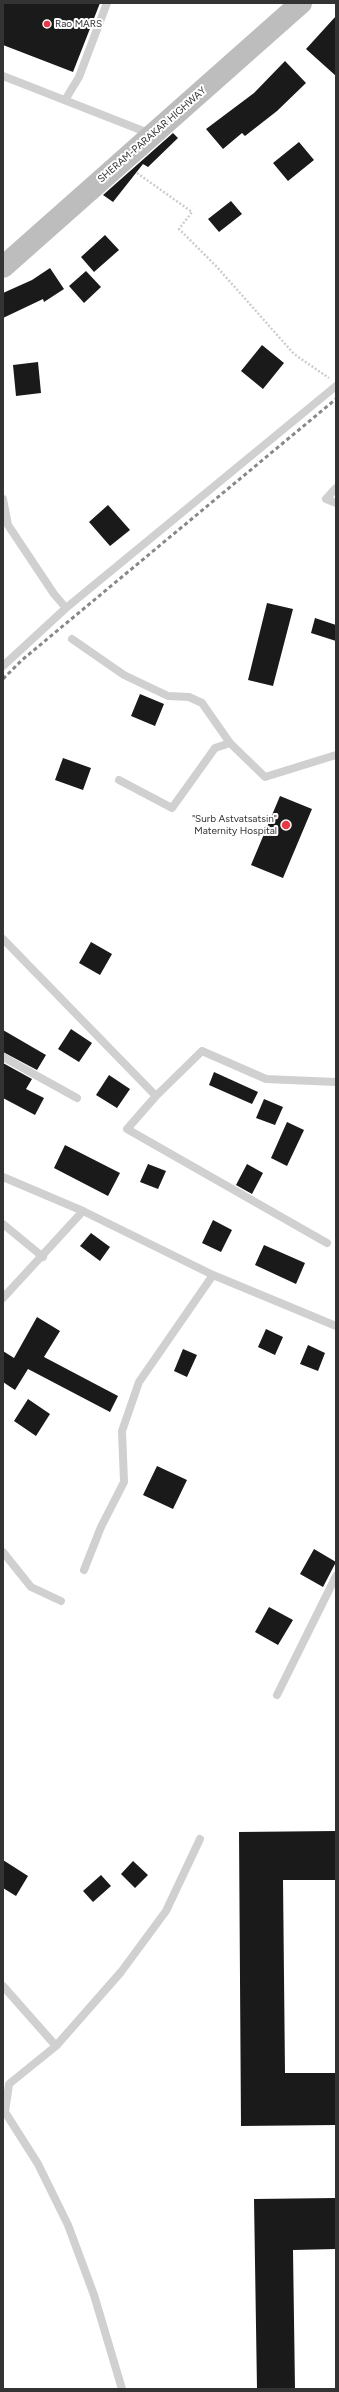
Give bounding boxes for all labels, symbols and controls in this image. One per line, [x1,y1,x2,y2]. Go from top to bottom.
place label: Rao MARS [55,18,102,30]
marker: Rao MARS [42,19,52,29]
street label: SHERAM-PARAKAR HIGHWAY [95,85,209,185]
place label: "Surb Astvatsatsin" Maternity Hospital [192,813,277,836]
marker: "Surb Astvatsatsin" Maternity Hospital [280,819,292,831]

